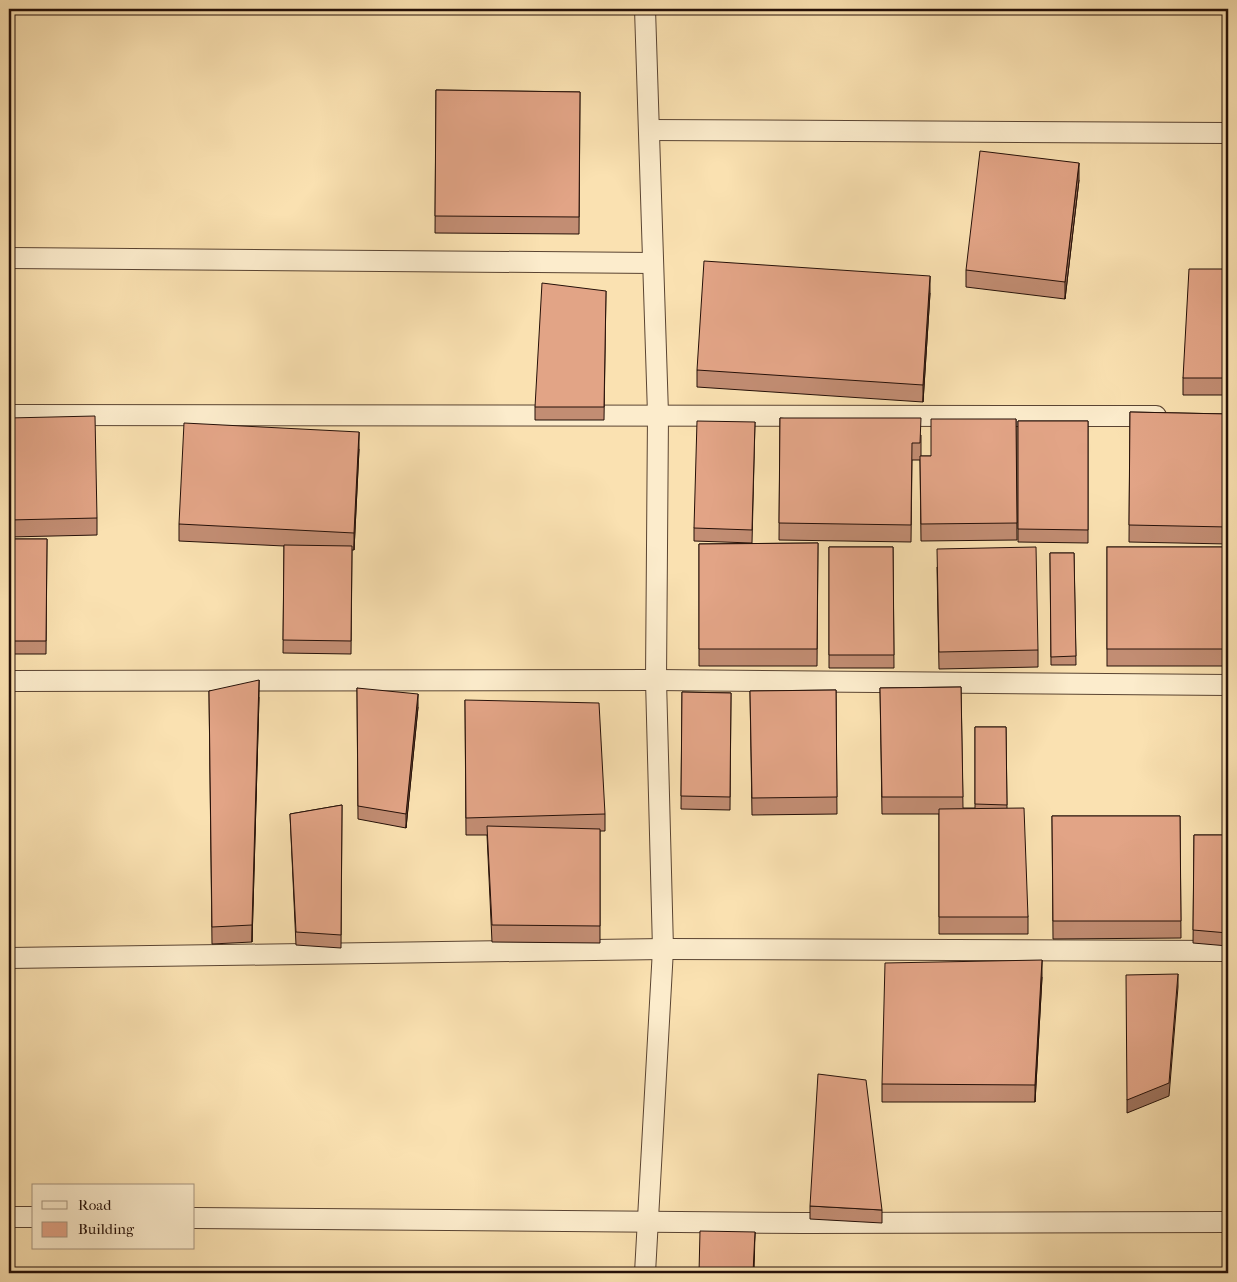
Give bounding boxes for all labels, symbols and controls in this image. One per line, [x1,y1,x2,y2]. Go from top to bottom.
legend [32,1184,195,1250]
text: Road [78,1196,112,1214]
text: Building [78,1220,135,1238]

